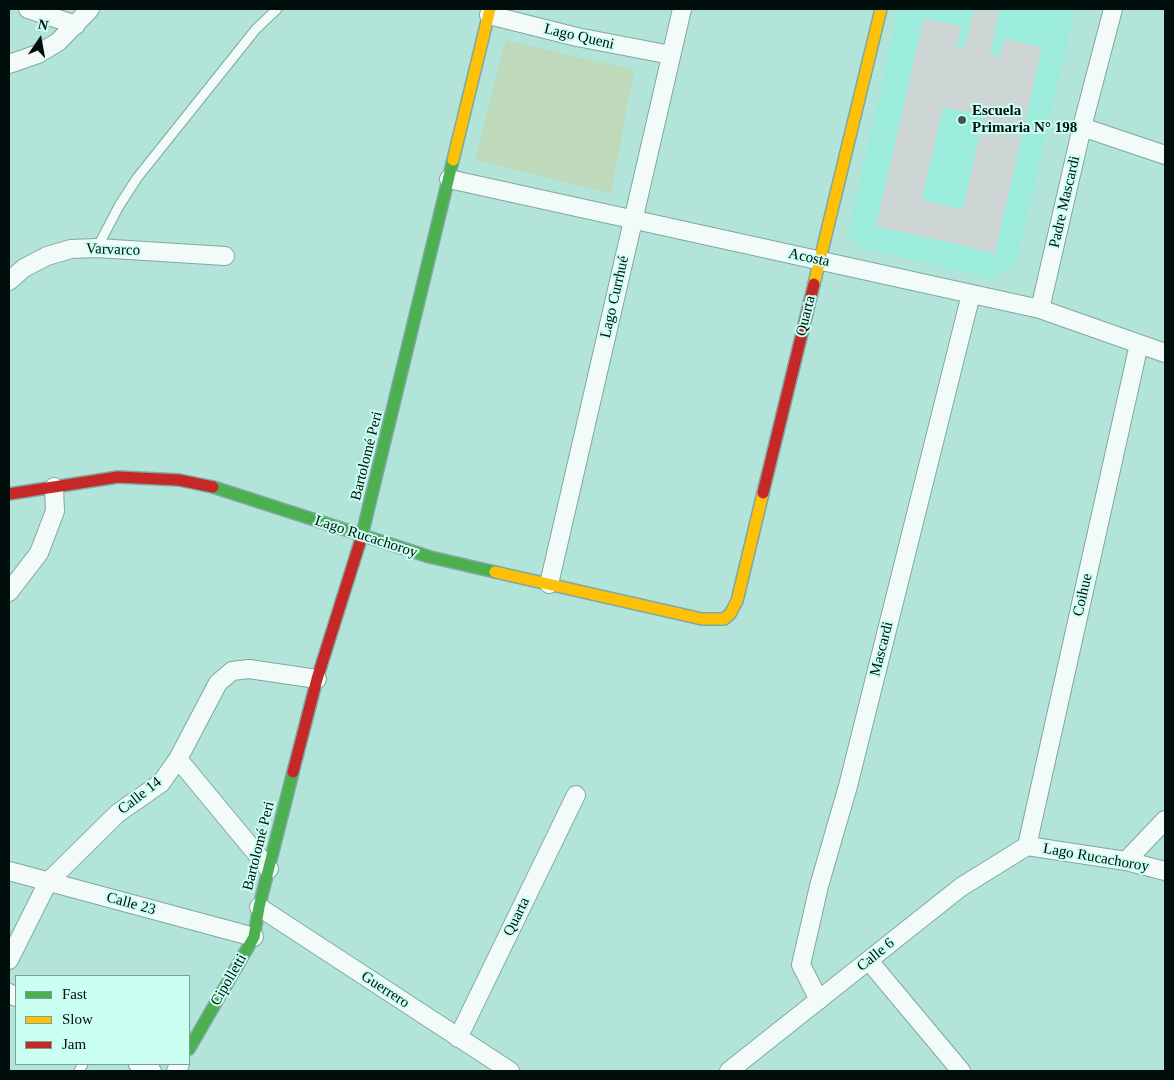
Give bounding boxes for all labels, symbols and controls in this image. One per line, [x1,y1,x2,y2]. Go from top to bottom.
north arrow [15,15,65,65]
text: N [37,16,50,33]
street label: Lago Queni [542,20,616,54]
place label: Escuela Primaria N° 198 [972,102,1077,137]
marker: Escuela Primaria N° 198 [956,114,968,126]
street label: Padre Mascardi [1046,154,1084,250]
street label: Varvarco [86,240,140,260]
street label: Acosta [787,245,831,271]
street label: Lago Currhué [597,254,633,340]
street label: Quarta [792,294,820,338]
street label: Bartolomé Peri [347,410,387,502]
street label: Lago Rucachoroy [312,512,420,562]
street label: Coihue [1069,572,1097,618]
street label: Mascardi [867,620,897,678]
street label: Calle 14 [115,773,165,819]
street label: Bartolomé Peri [239,800,279,892]
street label: Lago Rucachoroy [1042,840,1150,876]
street label: Calle 23 [104,889,158,919]
street label: Quarta [500,895,534,939]
street label: Calle 6 [854,935,898,975]
street label: Cipolletti [207,951,251,1009]
street label: Guerrero [357,968,413,1012]
legend [15,975,190,1065]
text: Fast [62,986,87,1002]
text: Slow [62,1011,93,1027]
text: Jam [62,1036,86,1052]

